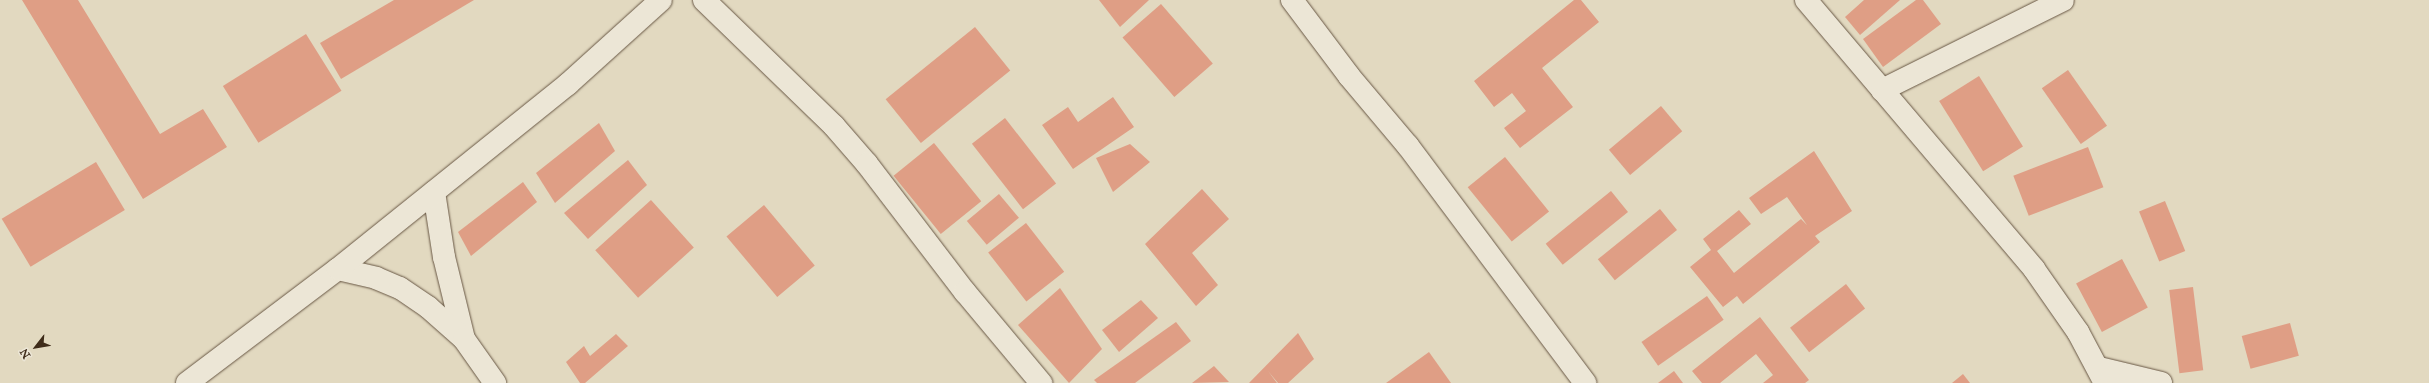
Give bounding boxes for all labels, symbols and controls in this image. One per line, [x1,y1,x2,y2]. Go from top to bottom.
north arrow [16,327,56,367]
text: N [17,346,33,361]

